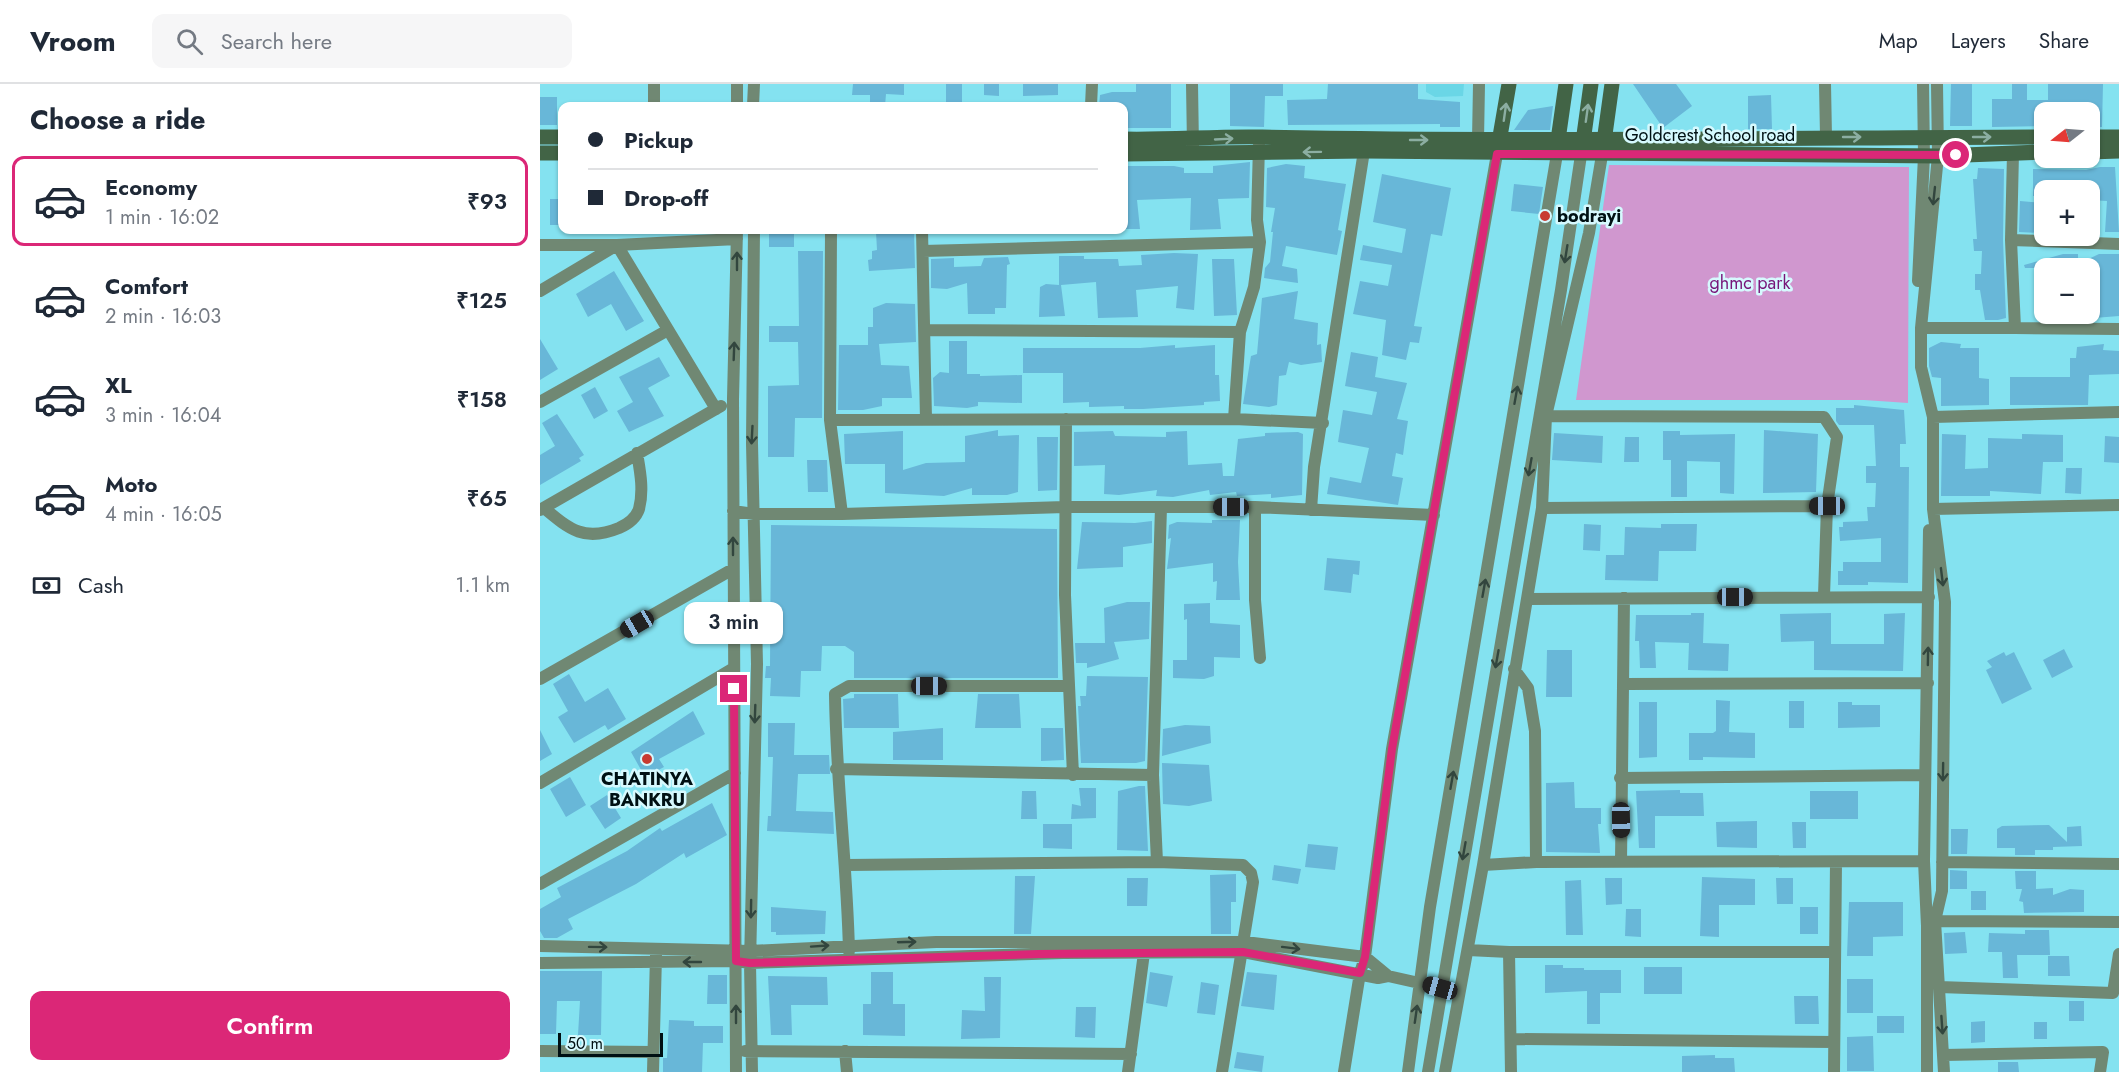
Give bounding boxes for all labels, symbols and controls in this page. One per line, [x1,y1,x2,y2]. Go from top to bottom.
search box [152,14,572,68]
text: Vroom [30,21,116,62]
icon: search [173,25,206,58]
text: Search here [221,25,332,57]
text: Map [1879,26,1918,56]
text: Layers [1951,26,2006,56]
text: Share [2039,26,2089,56]
text: Choose a ride [30,100,205,139]
north arrow [2034,102,2100,168]
map controls [2034,102,2100,324]
one-way arrow [1499,103,1510,122]
one-way arrow [1581,103,1592,123]
street label: Goldcrest School road [1625,122,1795,148]
text: Pickup [624,124,693,156]
one-way arrow [1841,131,1861,142]
one-way arrow [1972,131,1992,143]
one-way arrow [1213,133,1233,144]
one-way arrow [1408,134,1428,146]
route start [1942,141,1969,168]
one-way arrow [1303,146,1323,158]
text: Economy [105,171,197,203]
icon: car [33,174,87,228]
button: + [2034,180,2100,246]
text: Drop-off [624,182,708,214]
text: ₹93 [467,185,507,217]
one-way arrow [1928,185,1939,205]
text: 1 min · 16:02 [105,203,219,232]
place label: bodrayi [1557,203,1621,229]
marker: bodrayi [1538,209,1552,223]
one-way arrow [1561,244,1572,264]
one-way arrow [731,252,743,272]
button: − [2034,258,2100,324]
text: Comfort [105,270,188,302]
park label: ghmc park [1710,270,1790,296]
icon: car [33,273,87,327]
text: ₹125 [456,284,507,316]
text: 2 min · 16:03 [105,302,221,331]
one-way arrow [729,341,740,361]
text: XL [105,369,132,401]
icon: car [33,372,87,426]
text: ₹158 [457,383,507,415]
one-way arrow [1511,386,1522,406]
text: 3 min · 16:04 [105,401,221,430]
one-way arrow [747,424,758,444]
one-way arrow [1524,457,1535,476]
text: Moto [105,468,158,500]
icon: car [33,471,87,525]
text: ₹65 [467,482,507,514]
car [1809,497,1845,515]
car [1213,498,1249,516]
text: 4 min · 16:05 [105,500,222,529]
one-way arrow [727,536,739,556]
one-way arrow [1936,567,1947,587]
icon: cash [30,569,63,602]
text: Cash [78,569,124,601]
text: 1.1 km [456,571,510,600]
one-way arrow [1479,578,1490,598]
car [1717,588,1753,606]
callout: 3 min [684,602,784,644]
car [617,607,657,641]
text: 3 min [708,608,759,637]
one-way arrow [1922,647,1934,667]
one-way arrow [1491,649,1502,669]
route end [720,675,747,702]
car [911,677,947,695]
one-way arrow [749,703,761,723]
marker: CHATINYA BANKRU [640,752,654,766]
one-way arrow [1937,761,1949,781]
place label: CHATINYA BANKRU [601,766,694,813]
one-way arrow [1446,770,1457,790]
car [1612,802,1630,838]
one-way arrow [1458,841,1469,861]
one-way arrow [745,898,757,918]
one-way arrow [897,937,917,948]
one-way arrow [810,940,830,951]
one-way arrow [588,942,608,953]
one-way arrow [1281,942,1300,953]
one-way arrow [682,956,702,967]
car [1420,974,1460,1002]
button: Confirm [30,991,510,1060]
one-way arrow [730,1004,742,1024]
one-way arrow [1410,1005,1421,1024]
one-way arrow [1937,1014,1948,1034]
scale bar [558,1030,663,1058]
text: 50 m [567,1032,603,1055]

